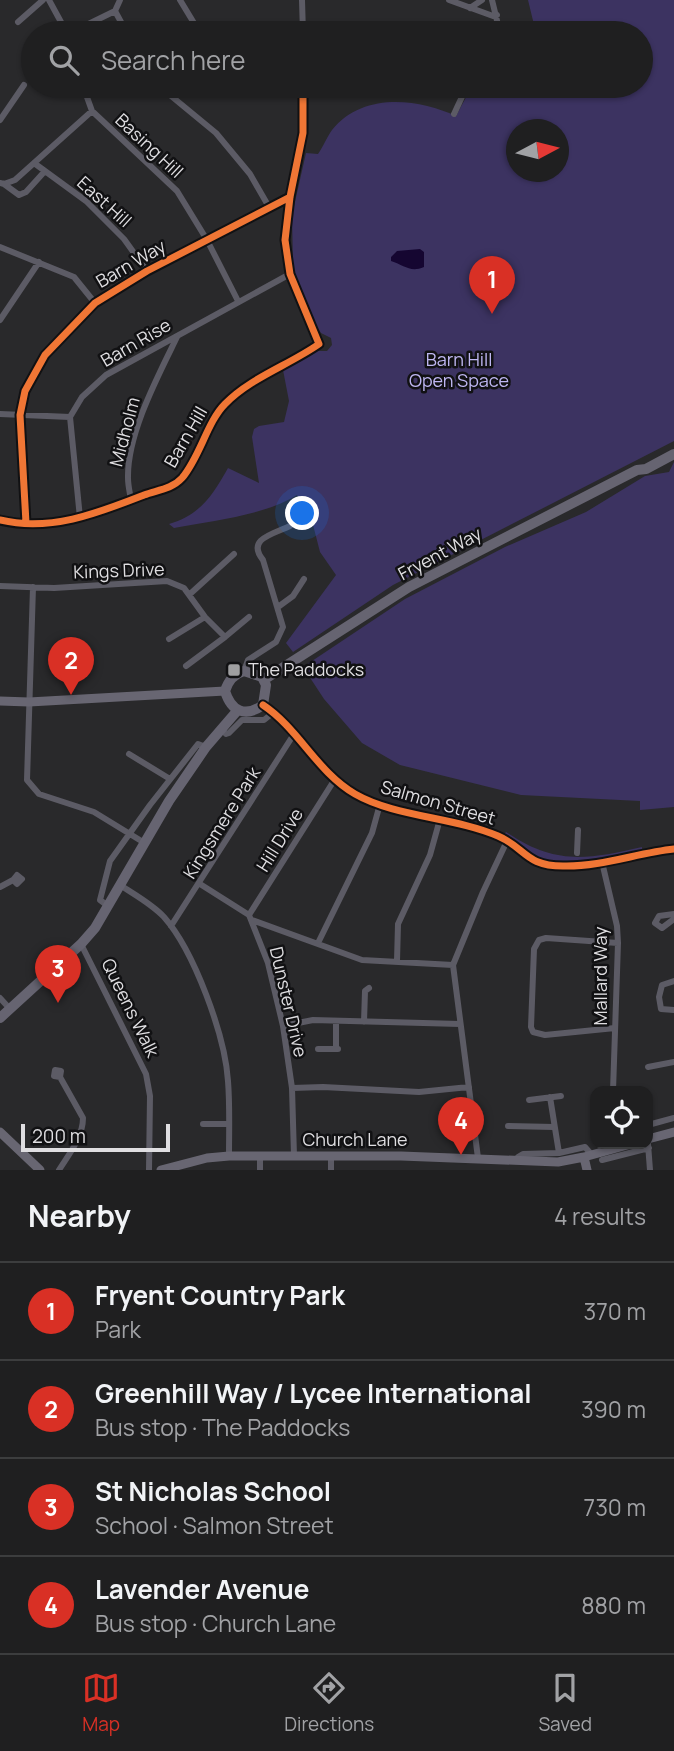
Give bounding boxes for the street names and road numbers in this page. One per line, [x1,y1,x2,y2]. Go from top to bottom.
street label: Basing Hill [111,108,189,183]
street label: East Hill [72,170,137,232]
street label: Barn Way [91,233,170,293]
street label: Barn Rise [96,312,175,372]
street label: Midholm [103,394,145,469]
street label: Barn Hill [158,402,212,471]
street label: Fryent Way [394,521,486,585]
street label: Kings Drive [73,556,165,584]
street label: Kingsmere Park [177,761,266,883]
street label: Salmon Street [378,774,498,830]
street label: Hill Drive [250,803,308,876]
street label: Mallard Way [588,926,612,1026]
street label: Dunster Drive [265,944,313,1059]
street label: Queens Walk [97,954,166,1062]
street label: Church Lane [302,1127,408,1151]

